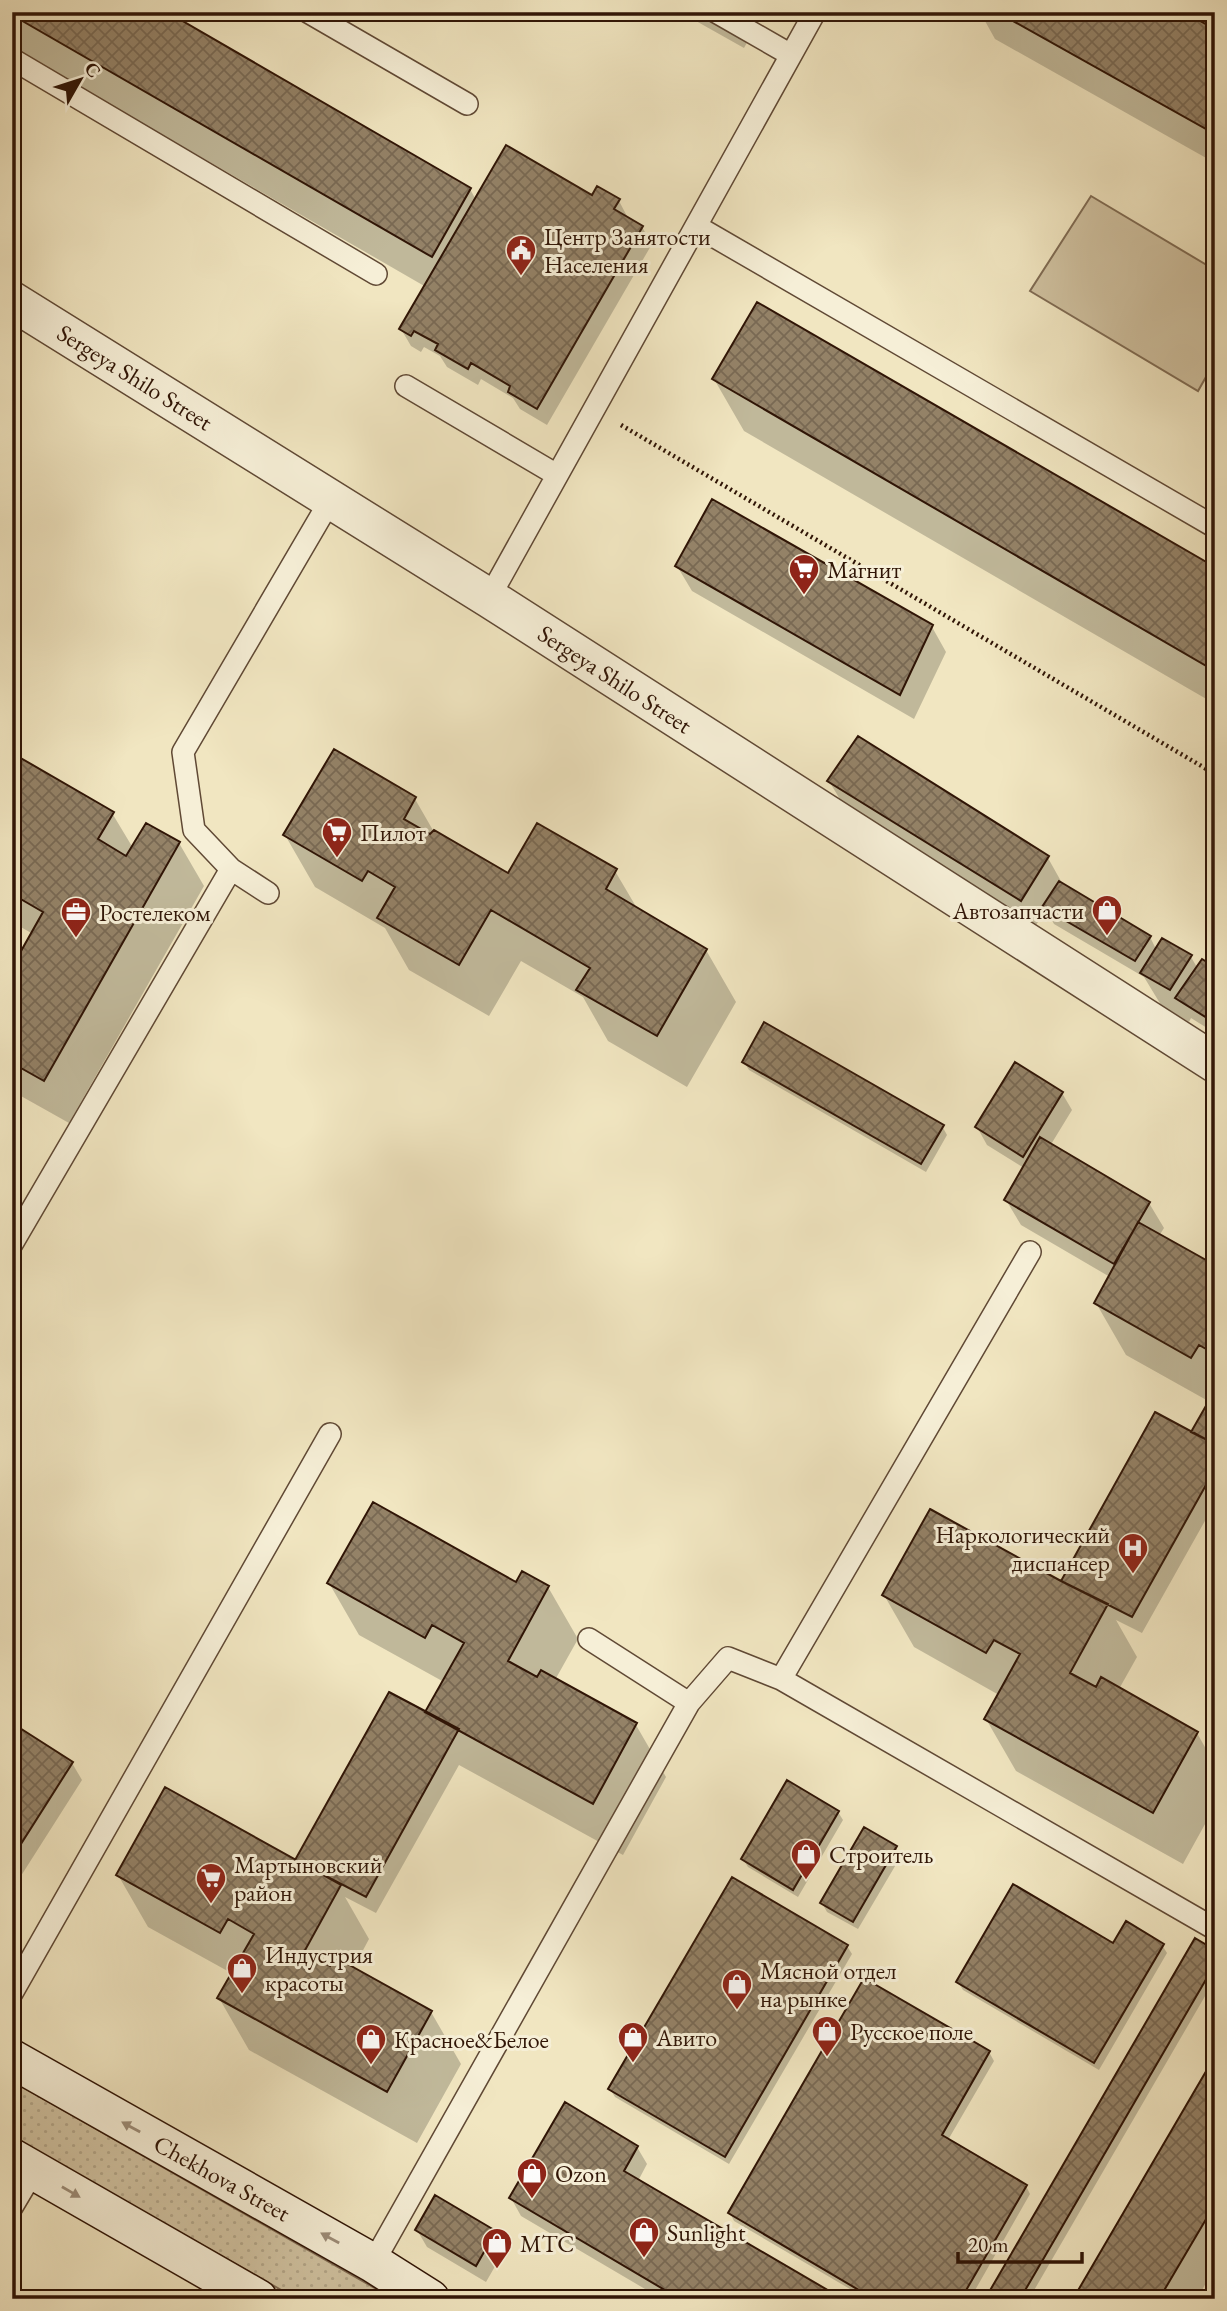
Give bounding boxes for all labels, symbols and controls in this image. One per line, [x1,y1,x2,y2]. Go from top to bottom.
north arrow [46,46,116,116]
text: С [79,57,107,83]
place label: Центр Занятости Населения [544,221,711,280]
public building icon: Центр Занятости Населения [504,233,538,277]
street label: Sergeya Shilo Street [52,317,219,437]
supermarket icon: Магнит [787,552,821,596]
place label: Магнит [827,554,901,585]
street label: Sergeya Shilo Street [532,618,698,741]
supermarket icon: Пилот [320,815,354,859]
place label: Пилот [360,817,426,848]
shop icon: Автозапчасти [1090,893,1124,937]
office icon: Ростелеком [59,895,93,939]
place label: Автозапчасти [951,895,1084,926]
place label: Ростелеком [99,897,210,928]
place label: Наркологический диспансер [936,1519,1110,1578]
hospital icon: Наркологический диспансер [1116,1531,1150,1575]
shop icon: Строитель [789,1837,823,1881]
place label: Строитель [829,1839,933,1870]
place label: Мартыновский район [234,1849,383,1908]
supermarket icon: Мартыновский район [194,1861,228,1905]
place label: Индустрия красоты [265,1939,373,1998]
shop icon: Индустрия красоты [225,1951,259,1995]
place label: Мясной отдел на рынке [760,1955,897,2014]
shop icon: Мясной отдел на рынке [720,1967,754,2011]
shop icon: Русское поле [810,2014,844,2058]
place label: Русское поле [850,2016,973,2047]
shop icon: Авито [616,2020,650,2064]
shop icon: Красное&Белое [354,2022,388,2066]
place label: Авито [655,2022,717,2053]
place label: Красное&Белое [394,2024,549,2055]
one-way arrow [122,2121,141,2133]
street label: Chekhova Street [148,2128,296,2228]
shop icon: Ozon [515,2156,549,2200]
place label: Ozon [555,2158,607,2189]
one-way arrow [62,2186,81,2198]
shop icon: Sunlight [627,2215,661,2259]
place label: Sunlight [667,2217,746,2248]
scale bar [958,2220,1082,2264]
shop icon: МТС [480,2226,514,2270]
place label: МТС [520,2228,574,2259]
text: 20 m [968,2231,1009,2258]
one-way arrow [320,2232,339,2244]

